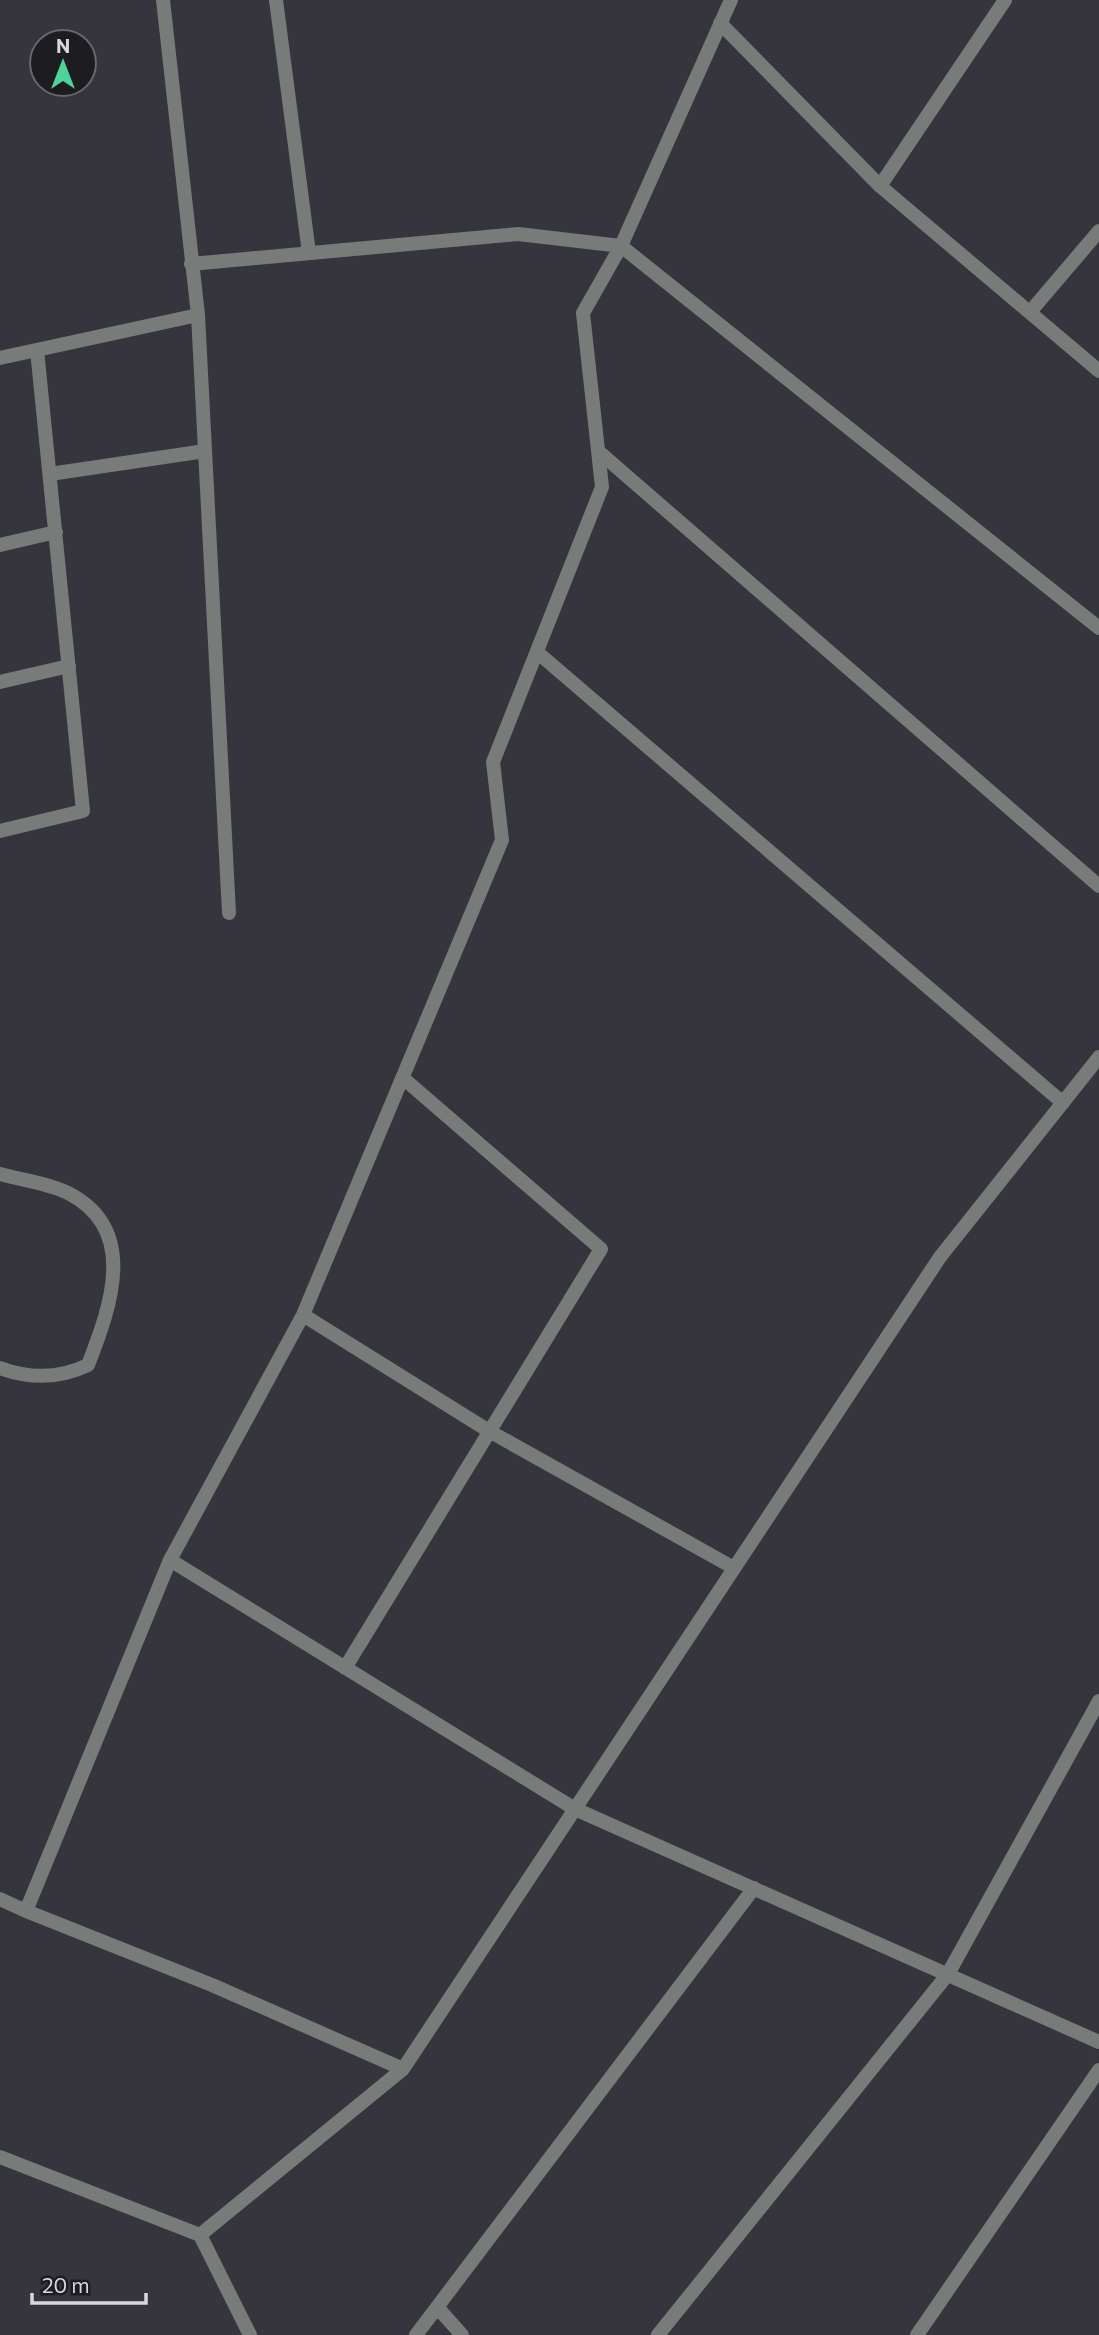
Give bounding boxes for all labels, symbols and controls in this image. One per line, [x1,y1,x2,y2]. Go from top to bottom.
north arrow [28,28,98,98]
text: N [56,34,70,57]
scale bar [32,2262,145,2306]
text: 20 m [42,2272,90,2297]

